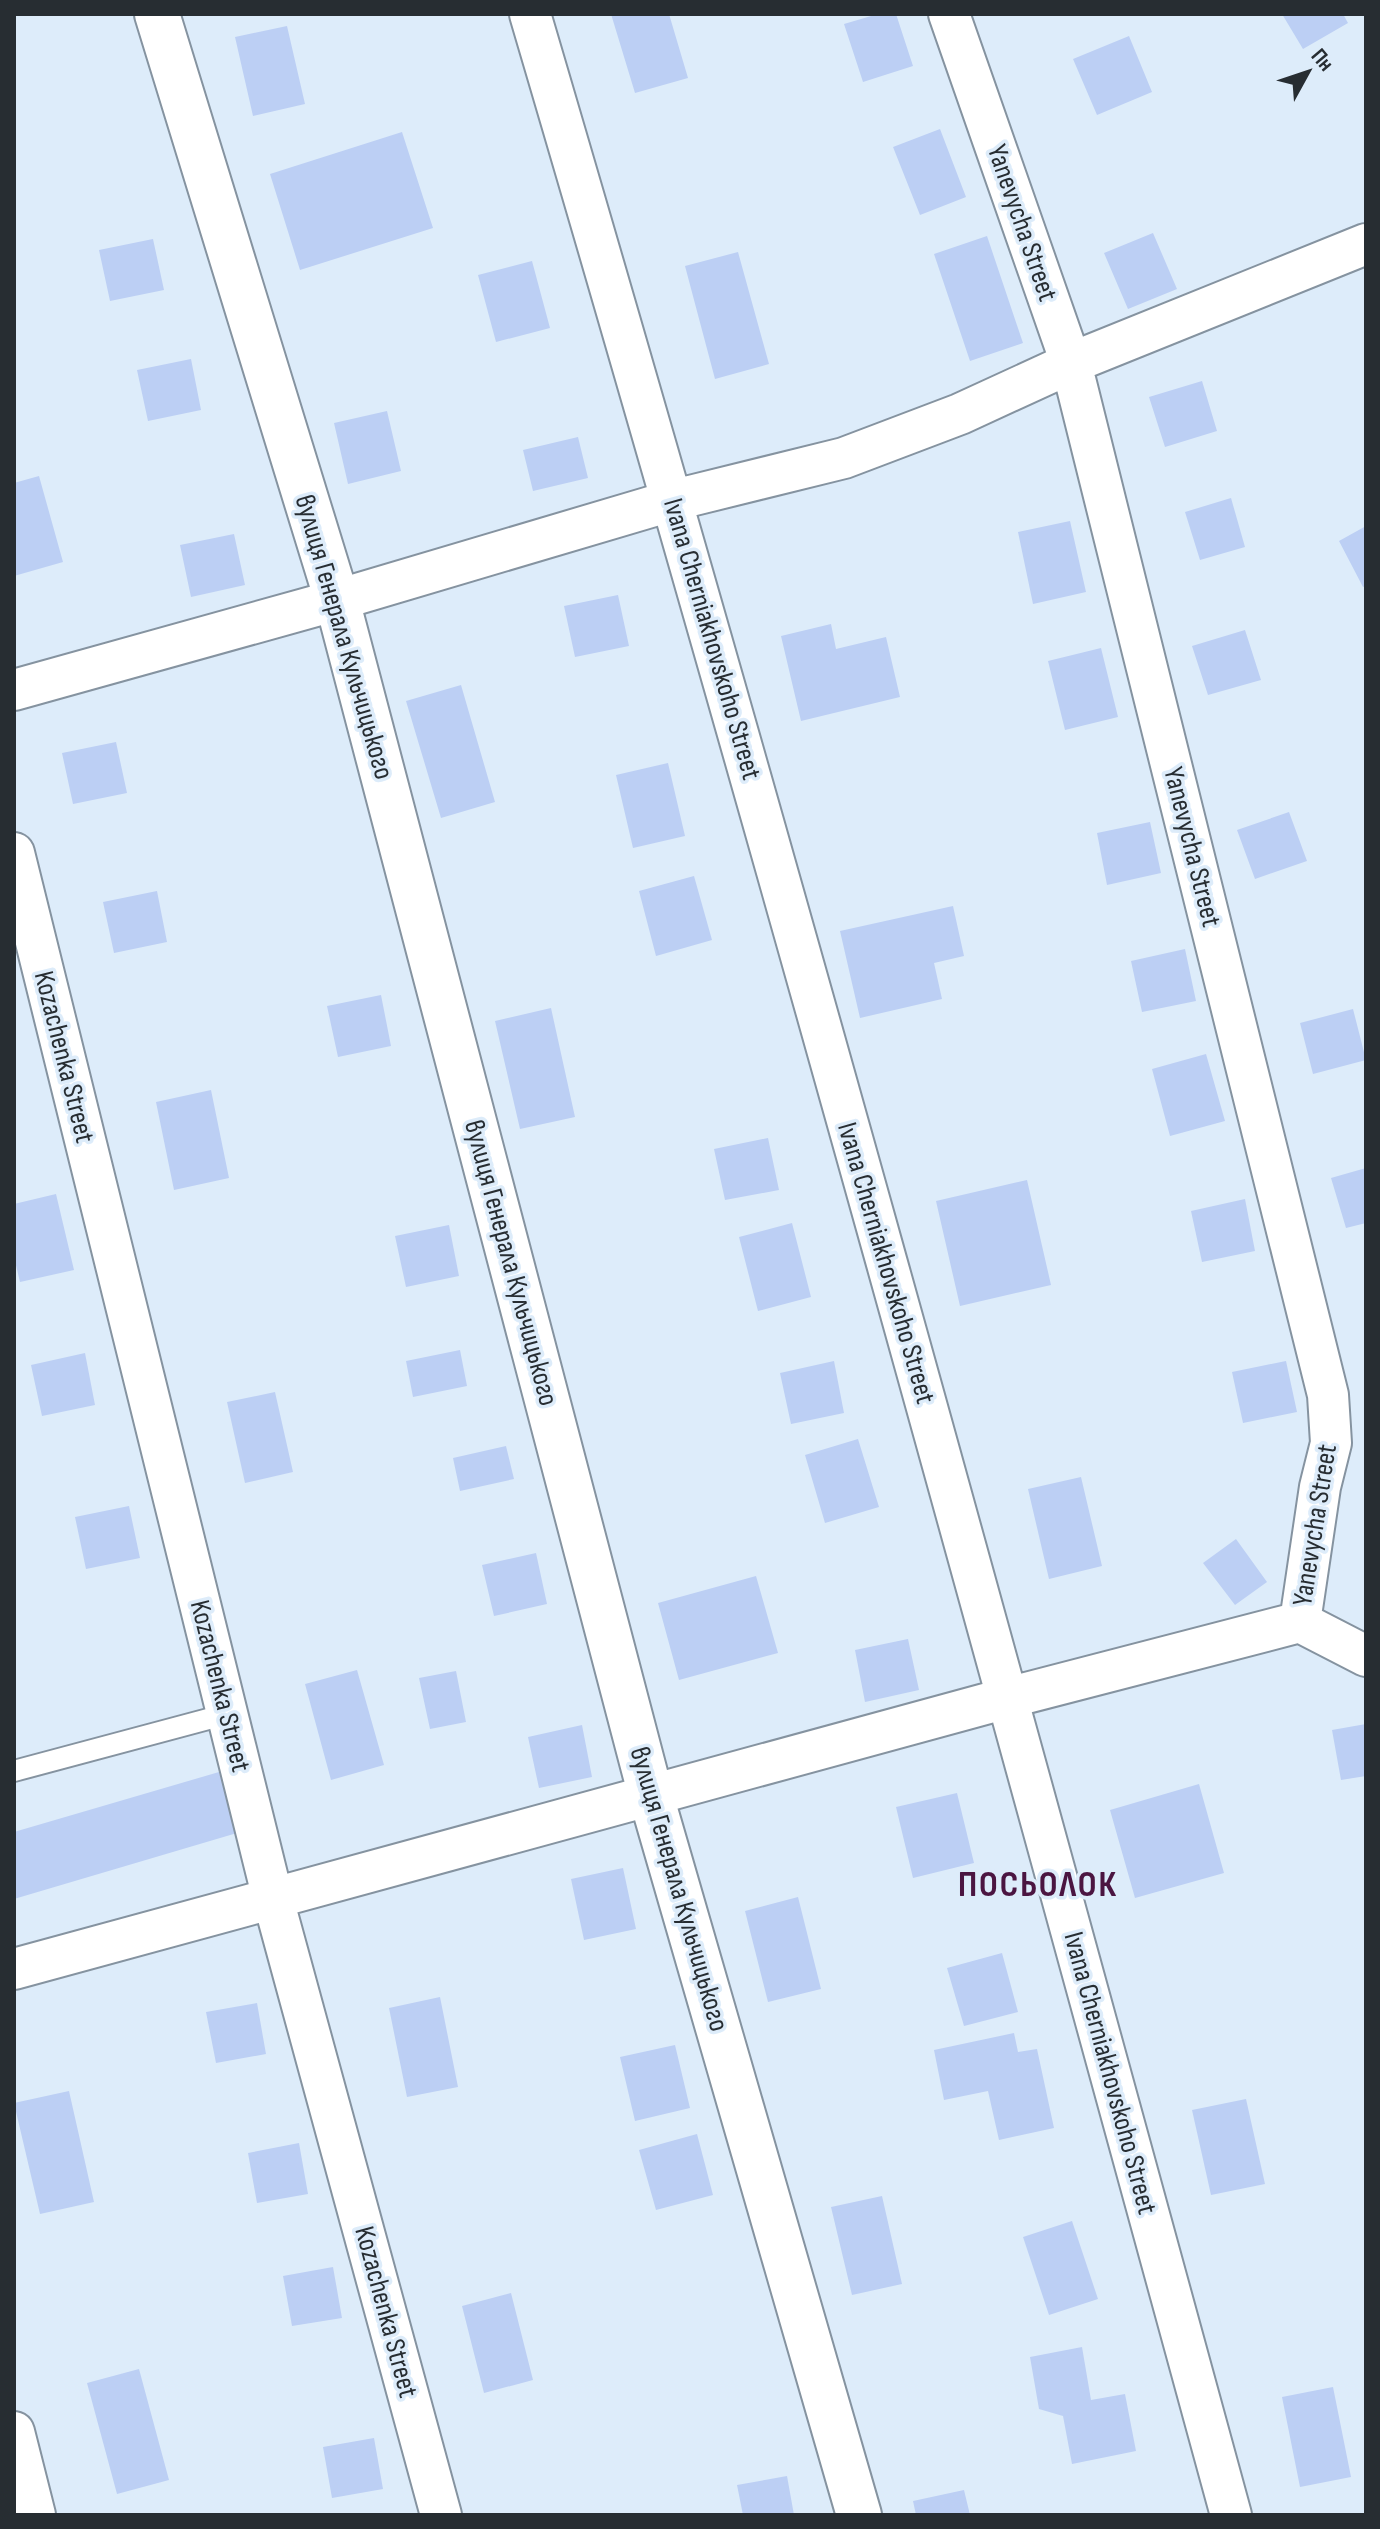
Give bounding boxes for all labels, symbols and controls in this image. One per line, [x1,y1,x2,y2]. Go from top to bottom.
north arrow [1268,32,1348,112]
text: Пн [1305,43,1339,77]
street label: Yanevycha Street [980,140,1064,306]
street label: вулиця Генерала Кульчицького [288,491,400,783]
street label: Ivana Cherniakhovskoho Street [656,495,768,783]
street label: Yanevycha Street [1156,764,1228,930]
street label: Kozachenka Street [27,968,101,1146]
street label: вулиця Генерала Кульчицького [457,1117,565,1409]
street label: Ivana Cherniakhovskoho Street [830,1119,942,1407]
street label: Yanevycha Street [1286,1442,1344,1608]
street label: Kozachenka Street [183,1597,257,1775]
street label: вулиця Генерала Кульчицького [623,1743,735,2035]
district label: ПОСЬОЛОК [958,1864,1118,1907]
street label: Ivana Cherniakhovskoho Street [1056,1928,1164,2218]
street label: Kozachenka Street [347,2223,425,2401]

